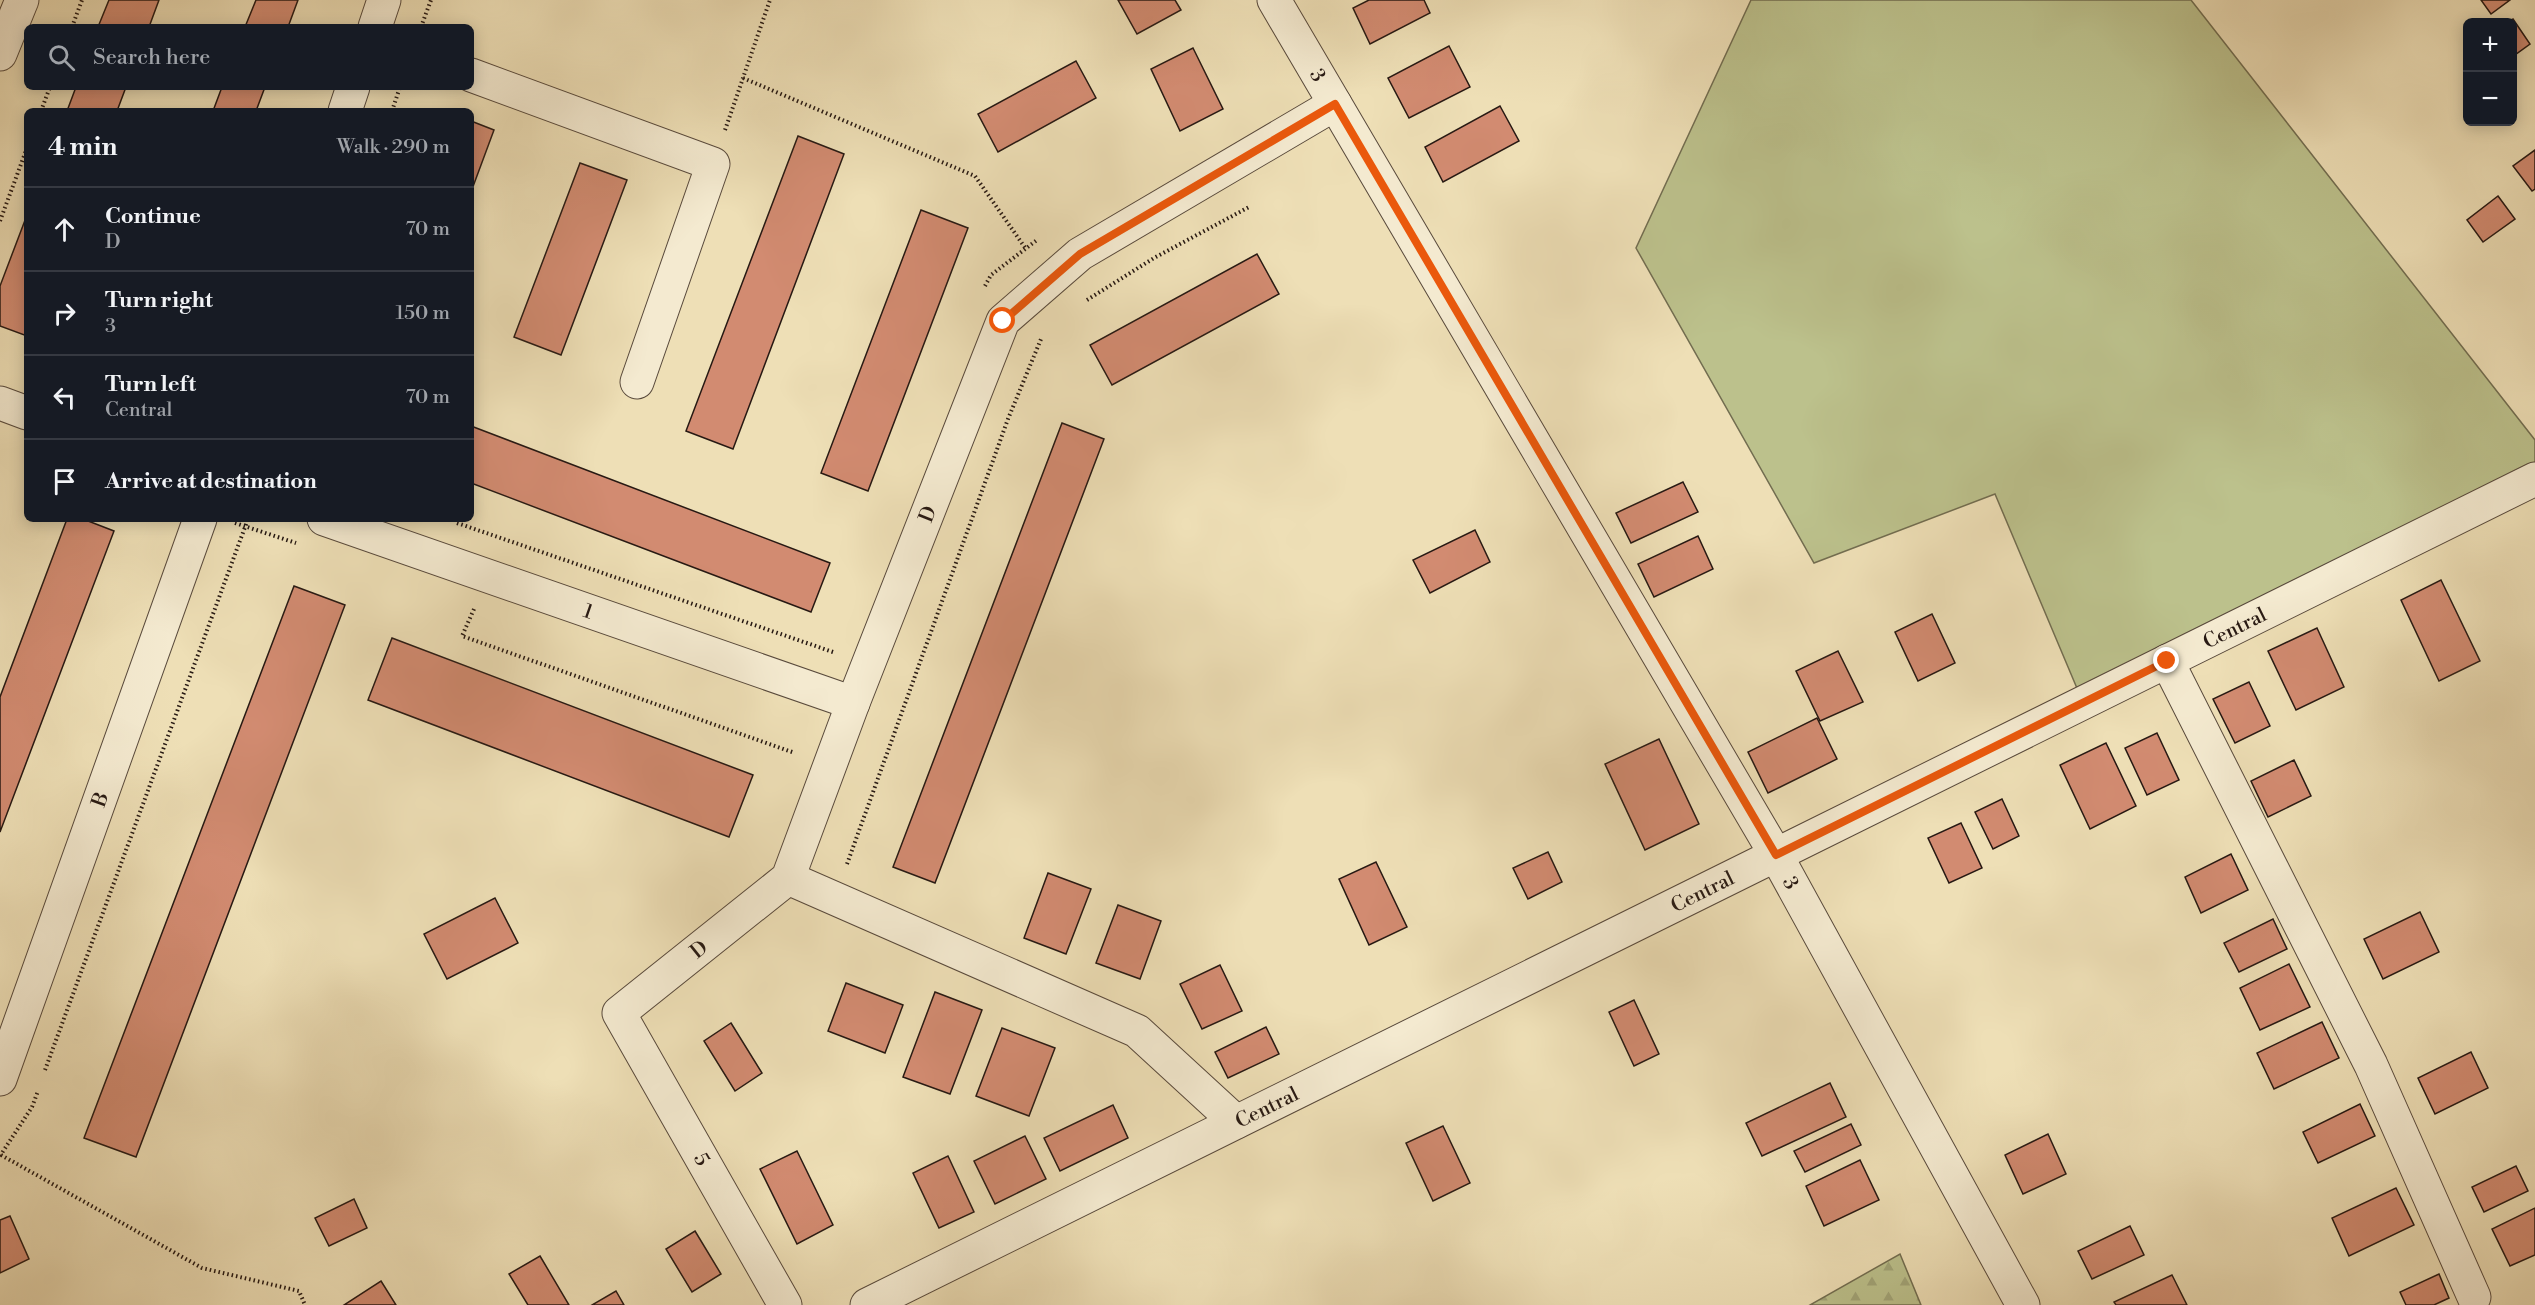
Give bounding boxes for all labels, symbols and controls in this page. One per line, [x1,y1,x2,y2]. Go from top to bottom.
map controls [2463,18,2517,126]
button: + [2463,18,2517,72]
search box [24,24,474,90]
icon: search [45,41,78,74]
text: Search here [93,44,210,71]
street label: 3 [1303,65,1330,87]
button: − [2463,72,2517,126]
text: 4 min [48,131,118,163]
text: Walk · 290 m [337,135,450,160]
text: Continue [105,203,201,230]
icon: ahead [48,213,81,246]
text: 70 m [406,217,450,242]
text: D [105,230,121,255]
text: Turn right [105,287,213,314]
icon: right [48,297,81,330]
text: 150 m [395,301,450,326]
route start [989,307,1015,333]
text: 3 [105,314,116,339]
text: Turn left [105,371,196,398]
icon: left [48,381,81,414]
text: 70 m [406,385,450,410]
text: Central [105,398,172,423]
icon: arrive [48,465,81,498]
text: Arrive at destination [105,468,317,495]
street label: D [914,503,943,526]
street label: 1 [580,599,597,626]
street label: Central [2199,603,2271,655]
route end [2153,647,2179,673]
street label: B [87,789,115,812]
street label: Central [1667,867,1739,919]
street label: 3 [1776,872,1803,894]
street label: D [686,936,714,965]
street label: Central [1232,1082,1303,1135]
street label: 5 [687,1149,714,1171]

